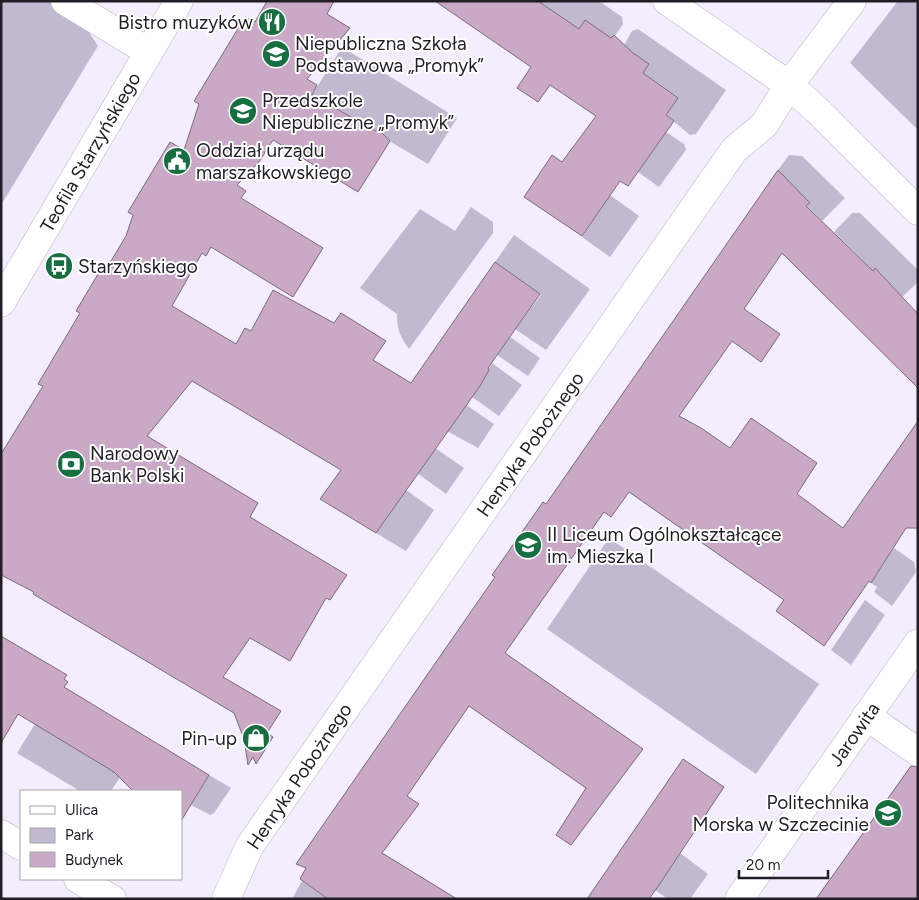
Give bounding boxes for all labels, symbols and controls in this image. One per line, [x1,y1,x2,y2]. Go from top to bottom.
restaurant icon: Bistro muzyków [257,7,287,37]
place label: Bistro muzyków [118,11,253,34]
place label: Niepubliczna Szkoła Podstawowa „Promyk” [295,32,484,77]
school or university icon: Niepubliczna Szkoła Podstawowa „Promyk” [261,39,291,69]
street label: Teofila Starzyńskiego [35,68,146,236]
place label: Przedszkole Niepubliczne „Promyk” [262,89,454,134]
school or university icon: Przedszkole Niepubliczne „Promyk” [228,96,258,126]
place label: Oddział urządu marszałkowskiego [196,139,351,184]
public building icon: Oddział urządu marszałkowskiego [162,146,192,176]
bus stop icon: Starzyńskiego [44,251,74,281]
place label: Starzyńskiego [78,255,198,278]
street label: Henryka Pobożnego [472,367,589,521]
place label: Narodowy Bank Polski [90,442,184,487]
bank icon: Narodowy Bank Polski [56,449,86,479]
place label: II Liceum Ogólnokształcące im. Mieszka I [547,523,781,568]
school or university icon: II Liceum Ogólnokształcące im. Mieszka I [513,530,543,560]
street label: Jarowita [824,698,885,771]
street label: Henryka Pobożnego [242,699,357,854]
shop icon: Pin-up [241,723,271,753]
place label: Pin-up [181,727,237,750]
legend [20,790,182,880]
place label: Politechnika Morska w Szczecinie [693,791,869,836]
school or university icon: Politechnika Morska w Szczecinie [873,798,903,828]
text: Ulica [65,801,98,819]
text: Park [65,826,94,844]
scale bar [739,848,828,880]
text: Budynek [65,851,124,869]
text: 20 m [746,856,780,874]

